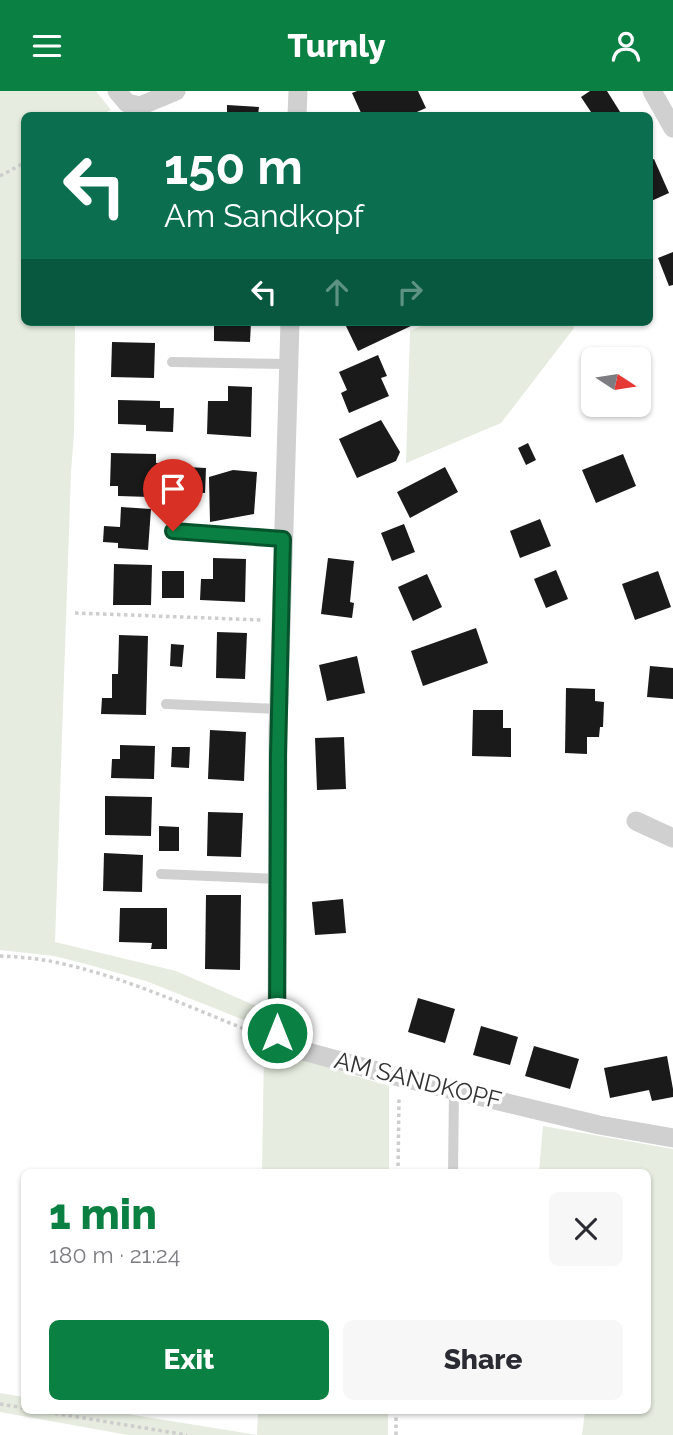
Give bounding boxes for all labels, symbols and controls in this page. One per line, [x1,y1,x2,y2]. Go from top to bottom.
icon: menu [28,27,66,65]
text: Turnly [287,27,386,64]
icon: person [607,27,645,65]
text: 150 m [164,138,303,195]
icon: left [49,140,140,231]
text: Am Sandkopf [164,197,364,234]
icon: left [245,273,283,311]
icon: ahead [318,273,356,311]
icon: right [391,273,429,311]
north arrow [581,347,651,417]
map controls [581,347,651,417]
pin [143,459,203,531]
icon: arrive [154,470,192,508]
position arrow [240,996,314,1070]
street label: AM SANDKOPF [331,1045,505,1115]
text: 1 min [49,1190,157,1239]
button: close [549,1192,623,1266]
text: 180 m · 21:24 [49,1241,180,1268]
button: Exit [49,1320,329,1400]
button: Share [343,1320,623,1400]

